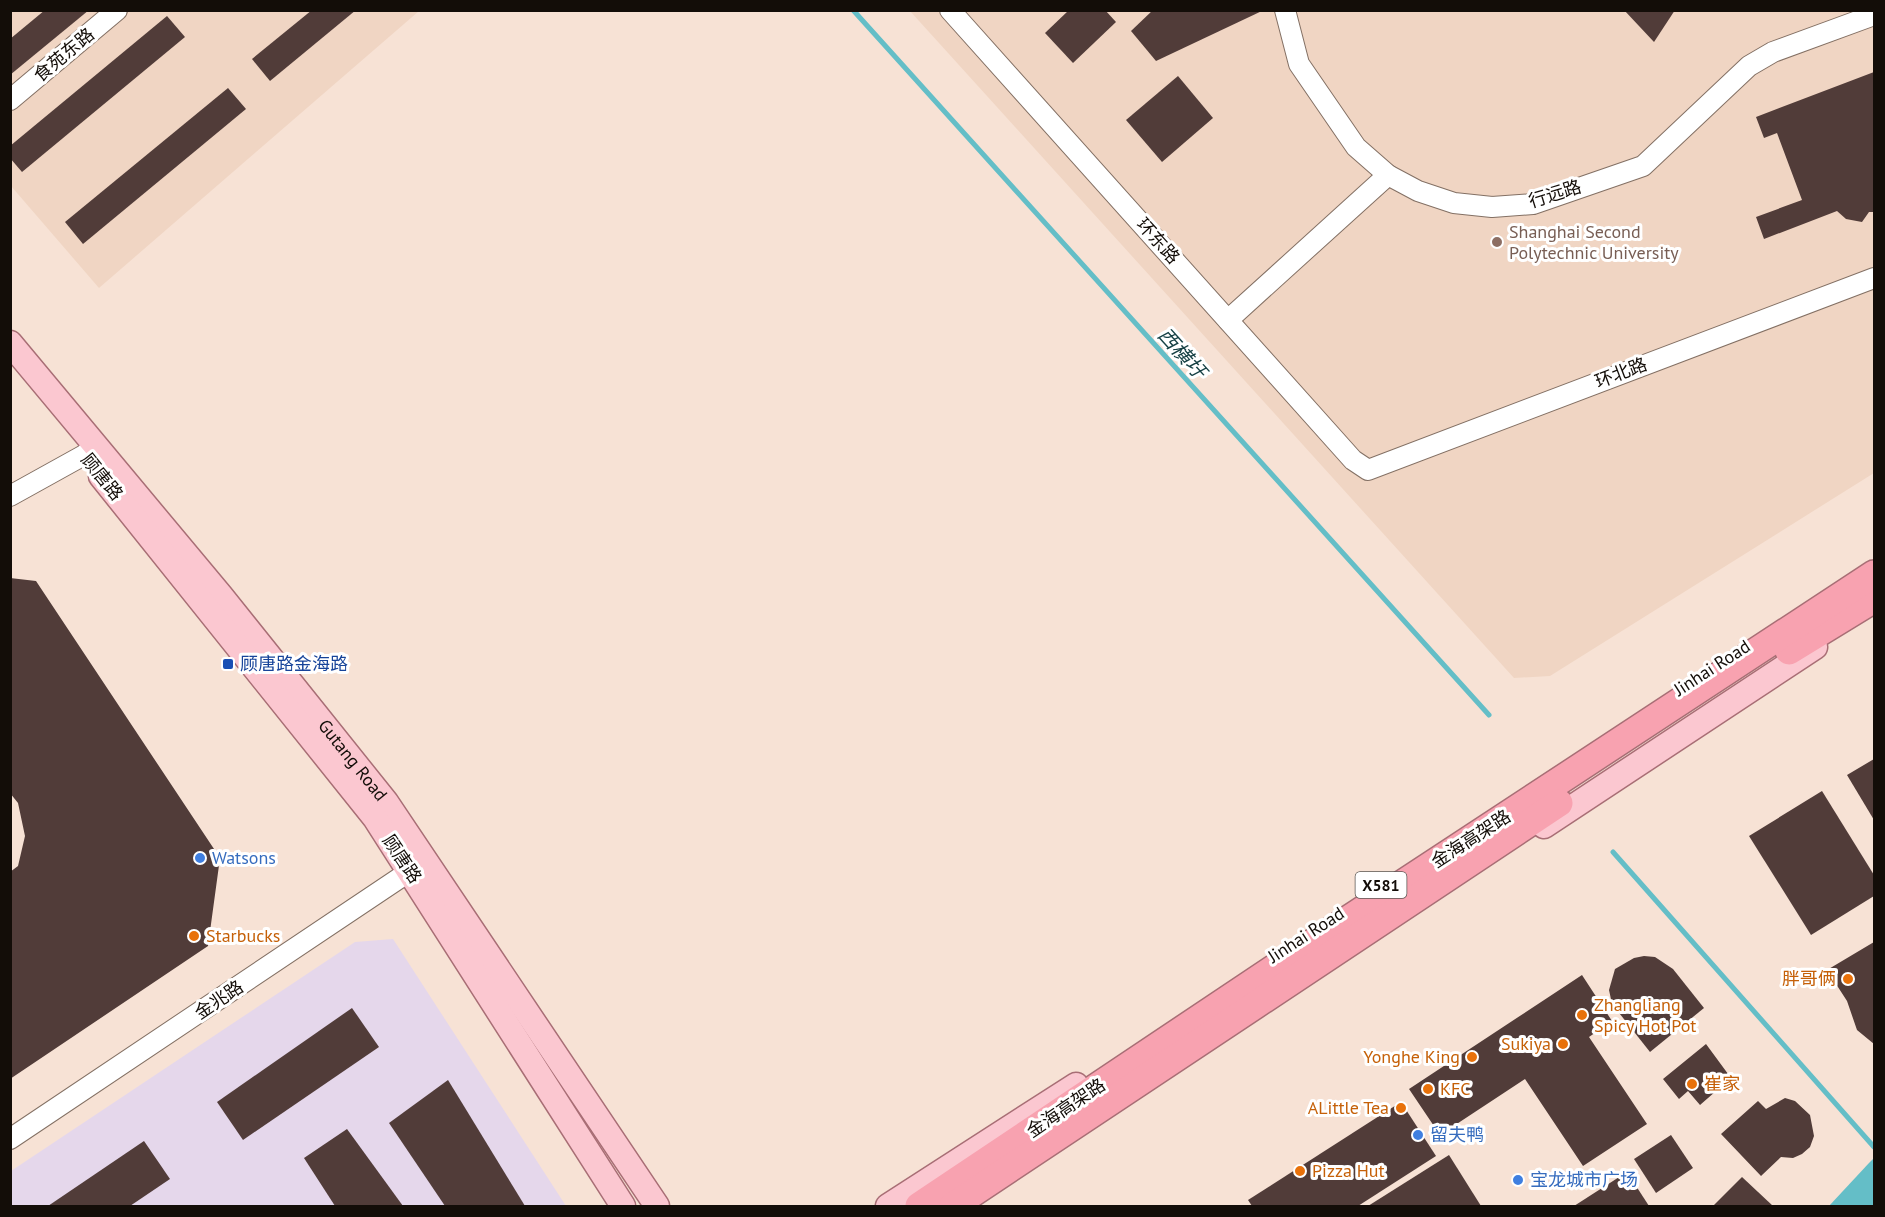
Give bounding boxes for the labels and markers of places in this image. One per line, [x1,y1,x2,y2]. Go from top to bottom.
place label: Shanghai Second Polytechnic University [1509,220,1679,264]
marker: Shanghai Second Polytechnic University [1490,235,1504,249]
place label: 顾唐路金海路 [240,652,348,675]
marker: 顾唐路金海路 [221,657,235,671]
place label: Watsons [212,846,276,869]
marker: Watsons [193,851,207,865]
place label: Starbucks [206,924,280,947]
marker: Starbucks [187,929,201,943]
place label: 胖哥俩 [1782,967,1836,990]
marker: 胖哥俩 [1841,972,1855,986]
place label: Zhangliang Spicy Hot Pot [1594,993,1696,1037]
marker: Zhangliang Spicy Hot Pot [1575,1008,1589,1022]
place label: Sukiya [1501,1032,1551,1055]
marker: Sukiya [1556,1037,1570,1051]
place label: Yonghe King [1363,1045,1460,1068]
marker: Yonghe King [1465,1050,1479,1064]
place label: 崔家 [1704,1072,1740,1095]
place label: KFC [1440,1077,1471,1100]
marker: 崔家 [1685,1077,1699,1091]
marker: KFC [1421,1082,1435,1096]
place label: ALittle Tea [1308,1096,1389,1119]
marker: ALittle Tea [1394,1101,1408,1115]
place label: 留夫鸭 [1430,1123,1484,1146]
marker: 留夫鸭 [1411,1128,1425,1142]
place label: Pizza Hut [1312,1159,1385,1182]
marker: Pizza Hut [1293,1164,1307,1178]
place label: 宝龙城市广场 [1530,1168,1638,1191]
marker: 宝龙城市广场 [1511,1173,1525,1187]

